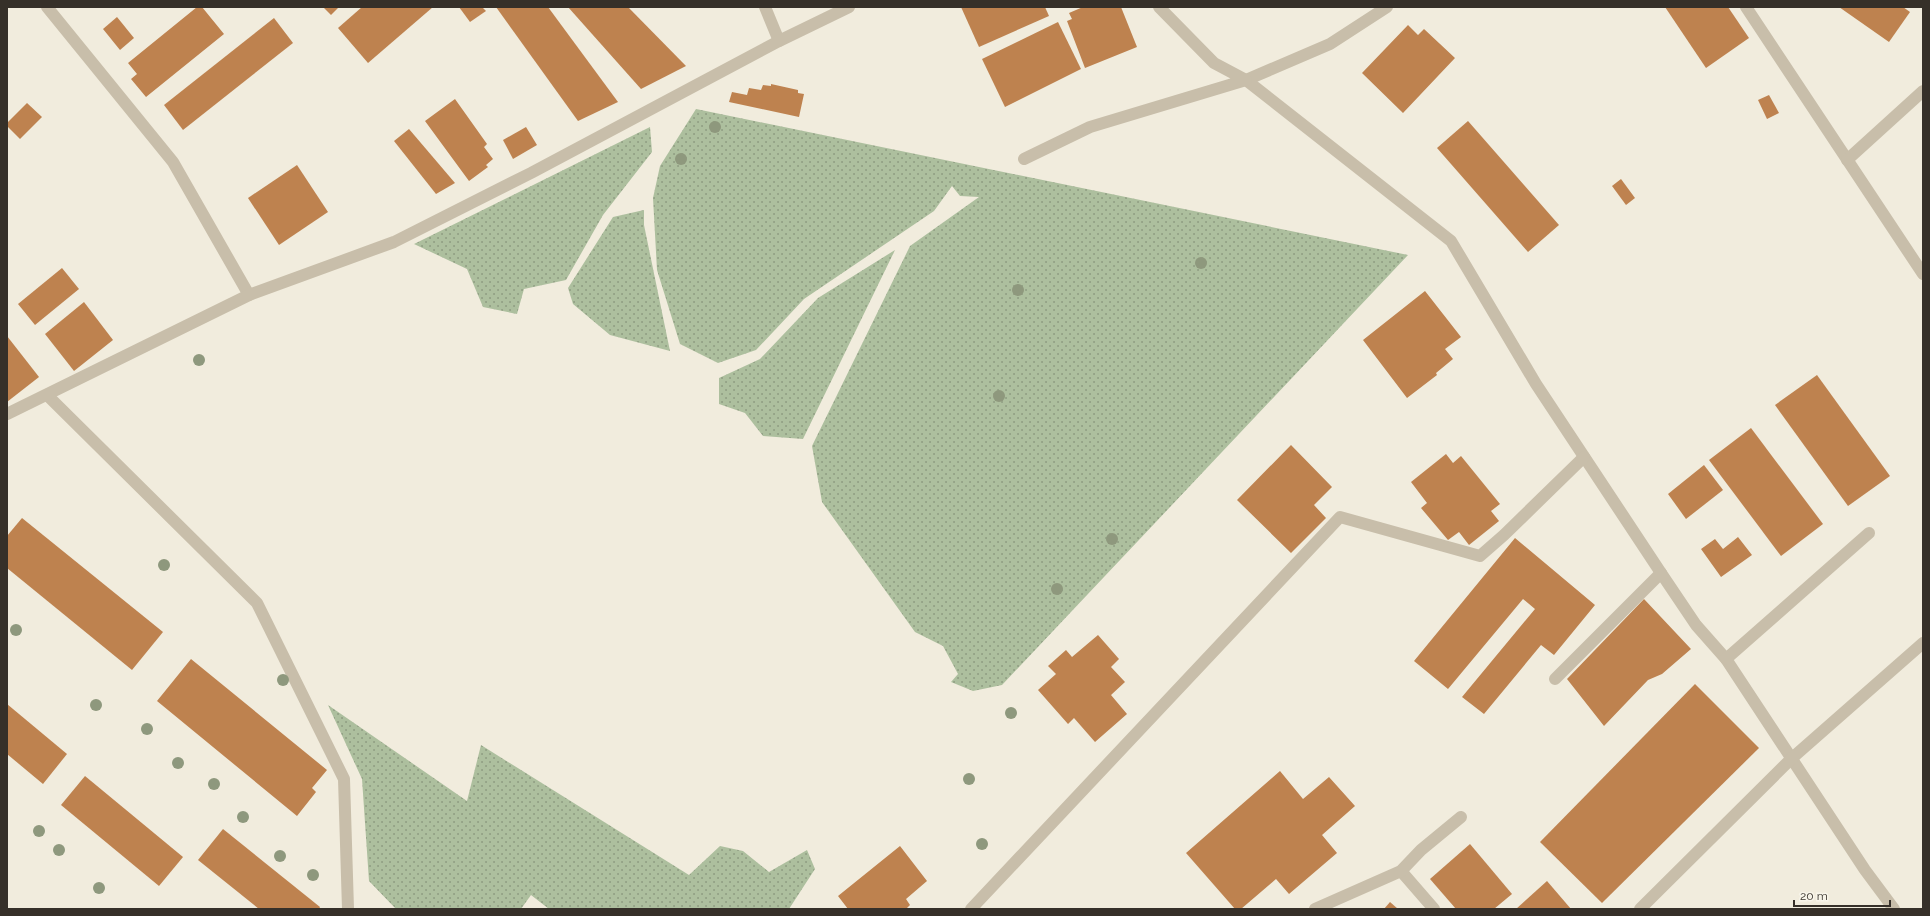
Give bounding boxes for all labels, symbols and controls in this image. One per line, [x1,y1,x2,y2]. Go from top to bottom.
scale bar [1794,882,1890,908]
text: 20 m [1800,889,1828,903]

